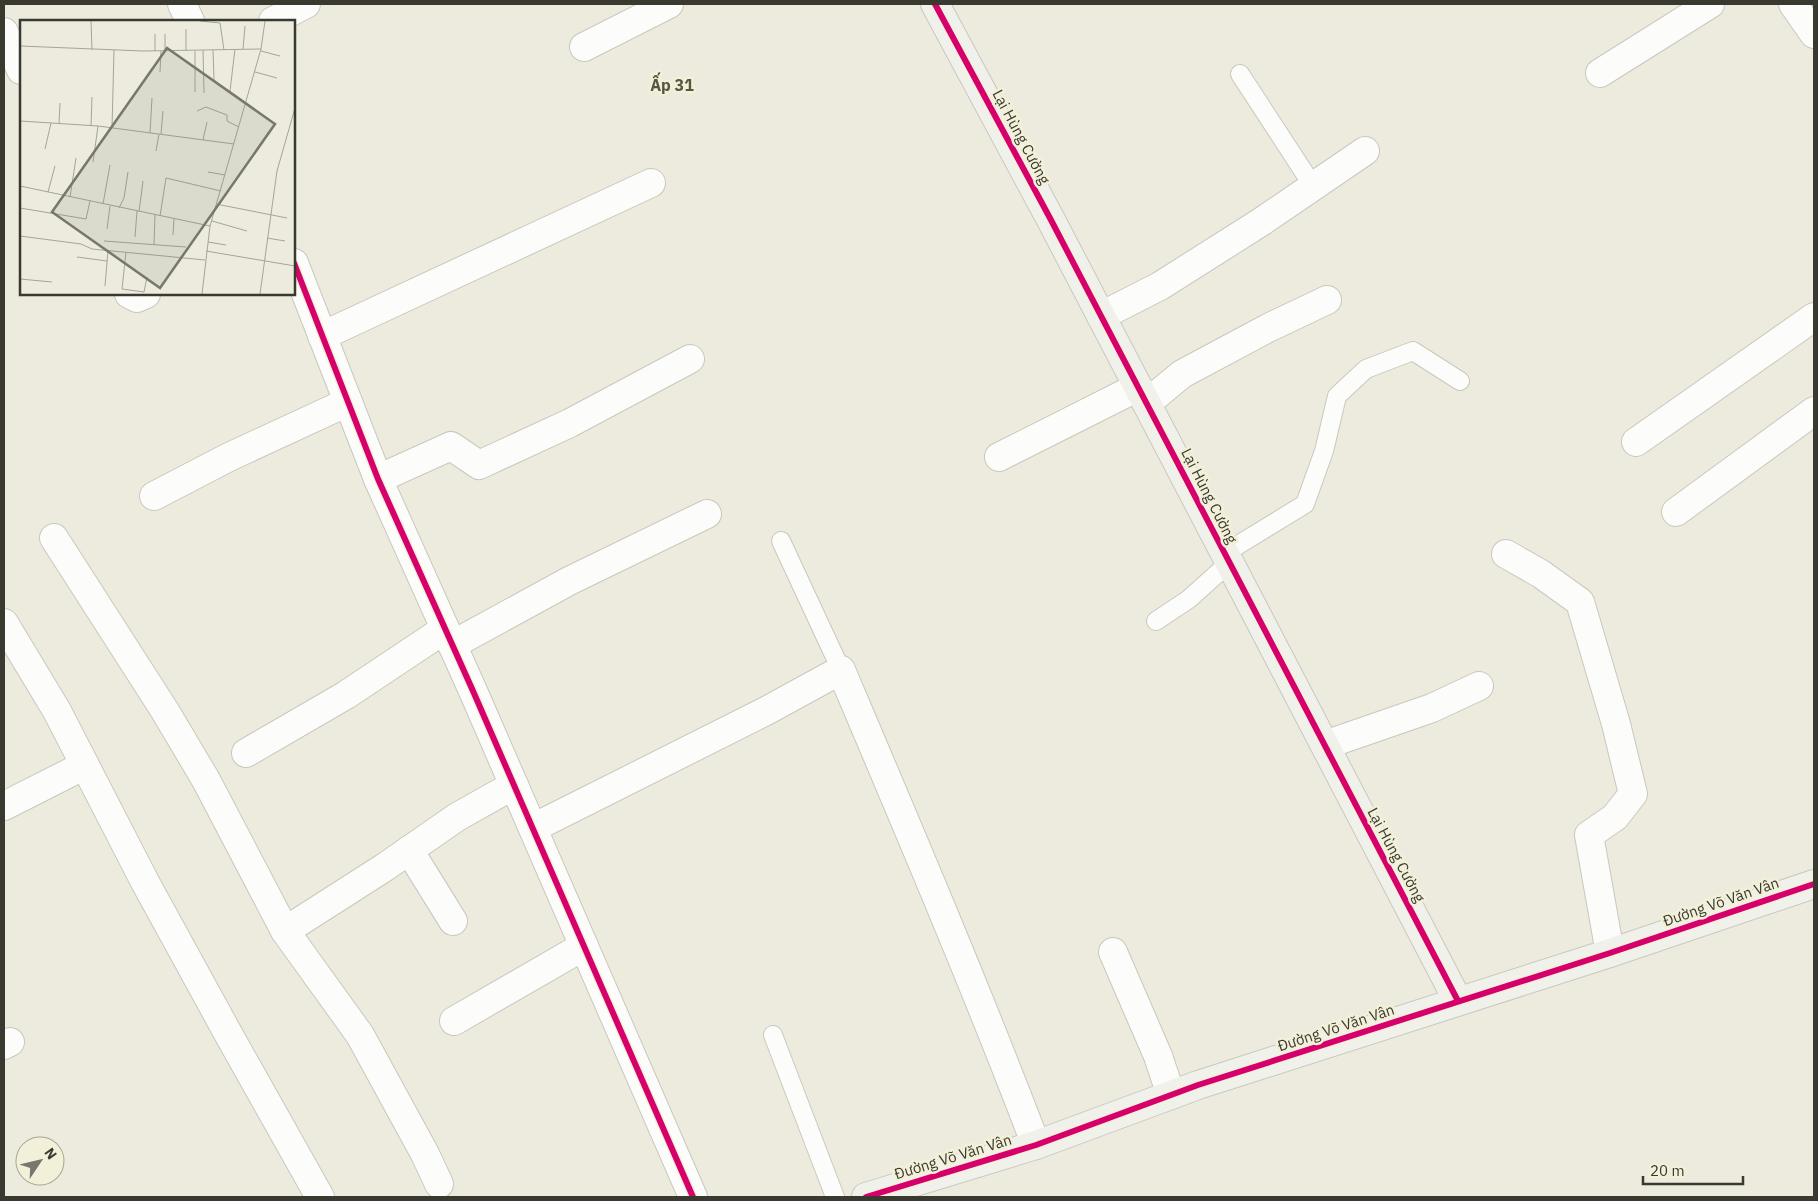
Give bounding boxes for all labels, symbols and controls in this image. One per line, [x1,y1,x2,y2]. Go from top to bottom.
inset map [20,20,295,295]
district label: Ấp 31 [650,71,694,95]
street label: Lại Hùng Cường [989,86,1054,187]
street label: Lại Hùng Cường [1177,445,1242,547]
street label: Lại Hùng Cường [1364,804,1429,905]
street label: Đường Võ Văn Vân [1660,873,1781,930]
street label: Đường Võ Văn Vân [1275,1000,1397,1055]
street label: Đường Võ Văn Vân [892,1130,1014,1183]
north arrow [15,1136,65,1186]
text: N [40,1144,61,1163]
scale bar [1643,1154,1743,1186]
text: 20 m [1650,1161,1685,1180]

